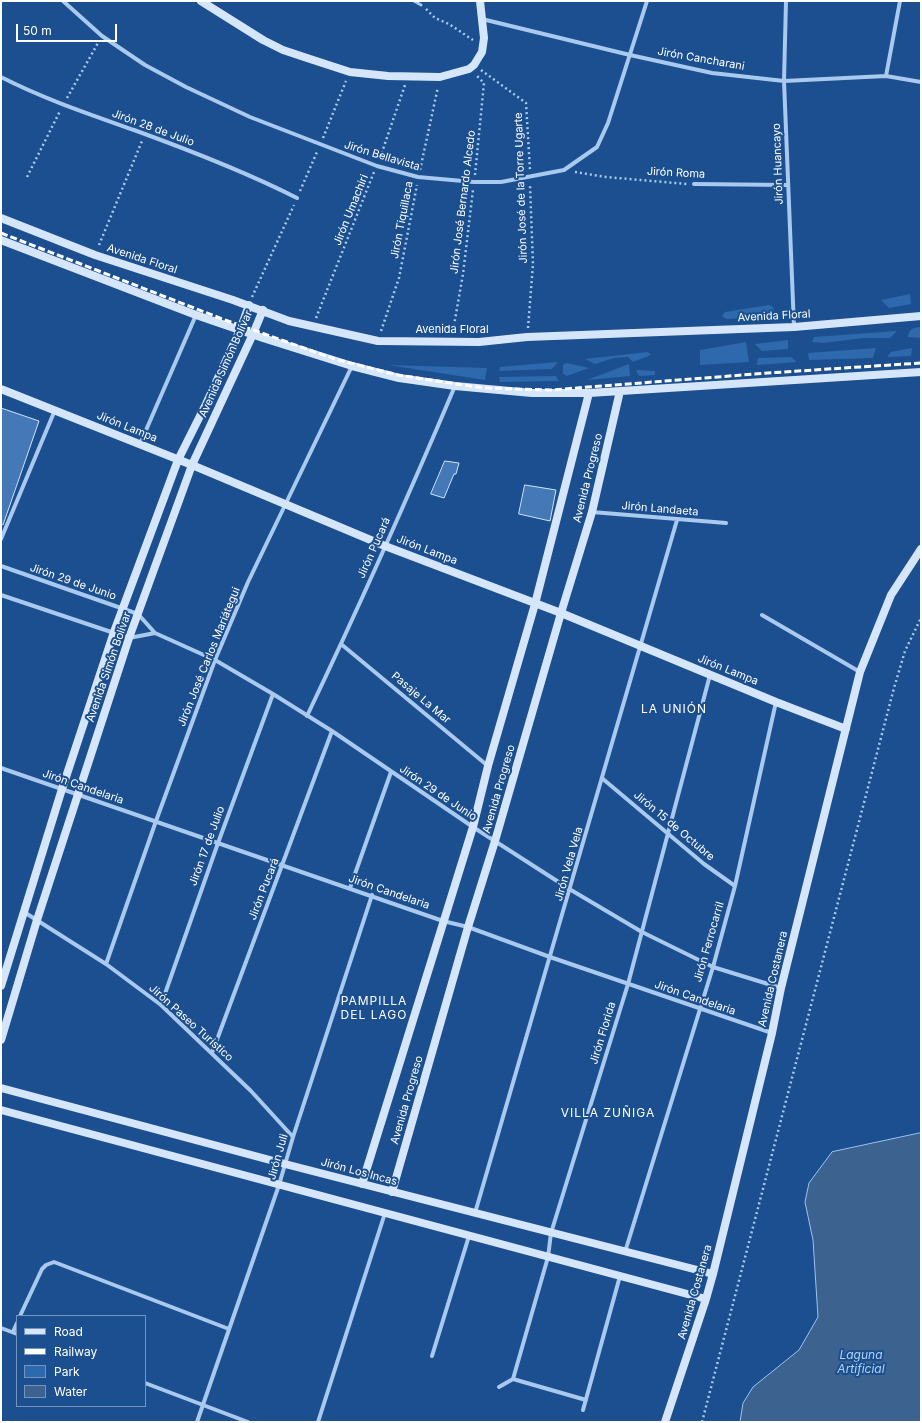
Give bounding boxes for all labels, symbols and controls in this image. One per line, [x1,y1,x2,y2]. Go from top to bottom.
scale bar [18,16,119,42]
text: 50 m [23,23,52,38]
street label: Jirón Cancharani [656,45,746,73]
street label: Jirón 28 de Julio [110,107,196,149]
street label: Jirón José de la Torre Ugarte [512,112,530,264]
street label: Jirón Huancayo [770,123,786,205]
street label: Jirón José Bernardo Alcedo [448,129,478,275]
street label: Jirón Bellavista [343,138,421,174]
street label: Jirón Roma [646,165,706,181]
street label: Jirón Umachiri [331,173,371,247]
street label: Jirón Tiquillaca [388,180,416,260]
street label: Avenida Floral [105,241,179,277]
street label: Avenida Floral [737,307,811,325]
street label: Avenida Simón Bolívar [196,309,256,419]
street label: Avenida Floral [415,323,489,337]
street label: Jirón Lampa [95,409,159,445]
street label: Avenida Progreso [571,432,605,524]
street label: Jirón Landaeta [621,499,699,519]
street label: Jirón Pucará [355,515,393,581]
street label: Jirón Lampa [395,532,459,568]
street label: Jirón 29 de Junio [28,561,118,603]
street label: Jirón José Carlos Mariátegui [175,585,243,729]
street label: Avenida Simón Bolívar [84,610,134,724]
street label: Jirón Lampa [696,652,760,688]
street label: Pasaje La Mar [389,669,453,727]
district label: LA UNIÓN [641,702,707,716]
street label: Avenida Progreso [480,743,518,835]
street label: Jirón 29 de Junio [397,762,479,824]
street label: Jirón Candelaria [41,767,125,807]
street label: Jirón 15 de Octubre [631,788,717,864]
street label: Jirón 17 de Julio [186,804,228,888]
street label: Jirón Vela Vela [552,825,586,903]
street label: Jirón Pucará [246,856,282,922]
street label: Jirón Candelaria [347,872,431,912]
street label: Jirón Ferrocarril [691,900,727,984]
street label: Avenida Costanera [756,930,790,1028]
street label: Jirón Candelaria [653,978,737,1018]
street label: Jirón Paseo Turístico [146,982,236,1064]
district label: PAMPILLA DEL LAGO [341,994,407,1022]
street label: Jirón Florida [587,1000,619,1066]
street label: Avenida Progreso [388,1054,426,1146]
district label: VILLA ZUÑIGA [561,1106,655,1120]
street label: Jirón Juli [265,1132,291,1182]
street label: Jirón Los Incas [319,1155,399,1189]
street label: Avenida Costanera [675,1243,715,1341]
legend [16,1315,146,1407]
text: Road [54,1324,83,1339]
text: Railway [54,1344,97,1359]
water label: Laguna Artificial [837,1348,885,1376]
text: Park [54,1364,80,1379]
text: Water [54,1384,87,1399]

